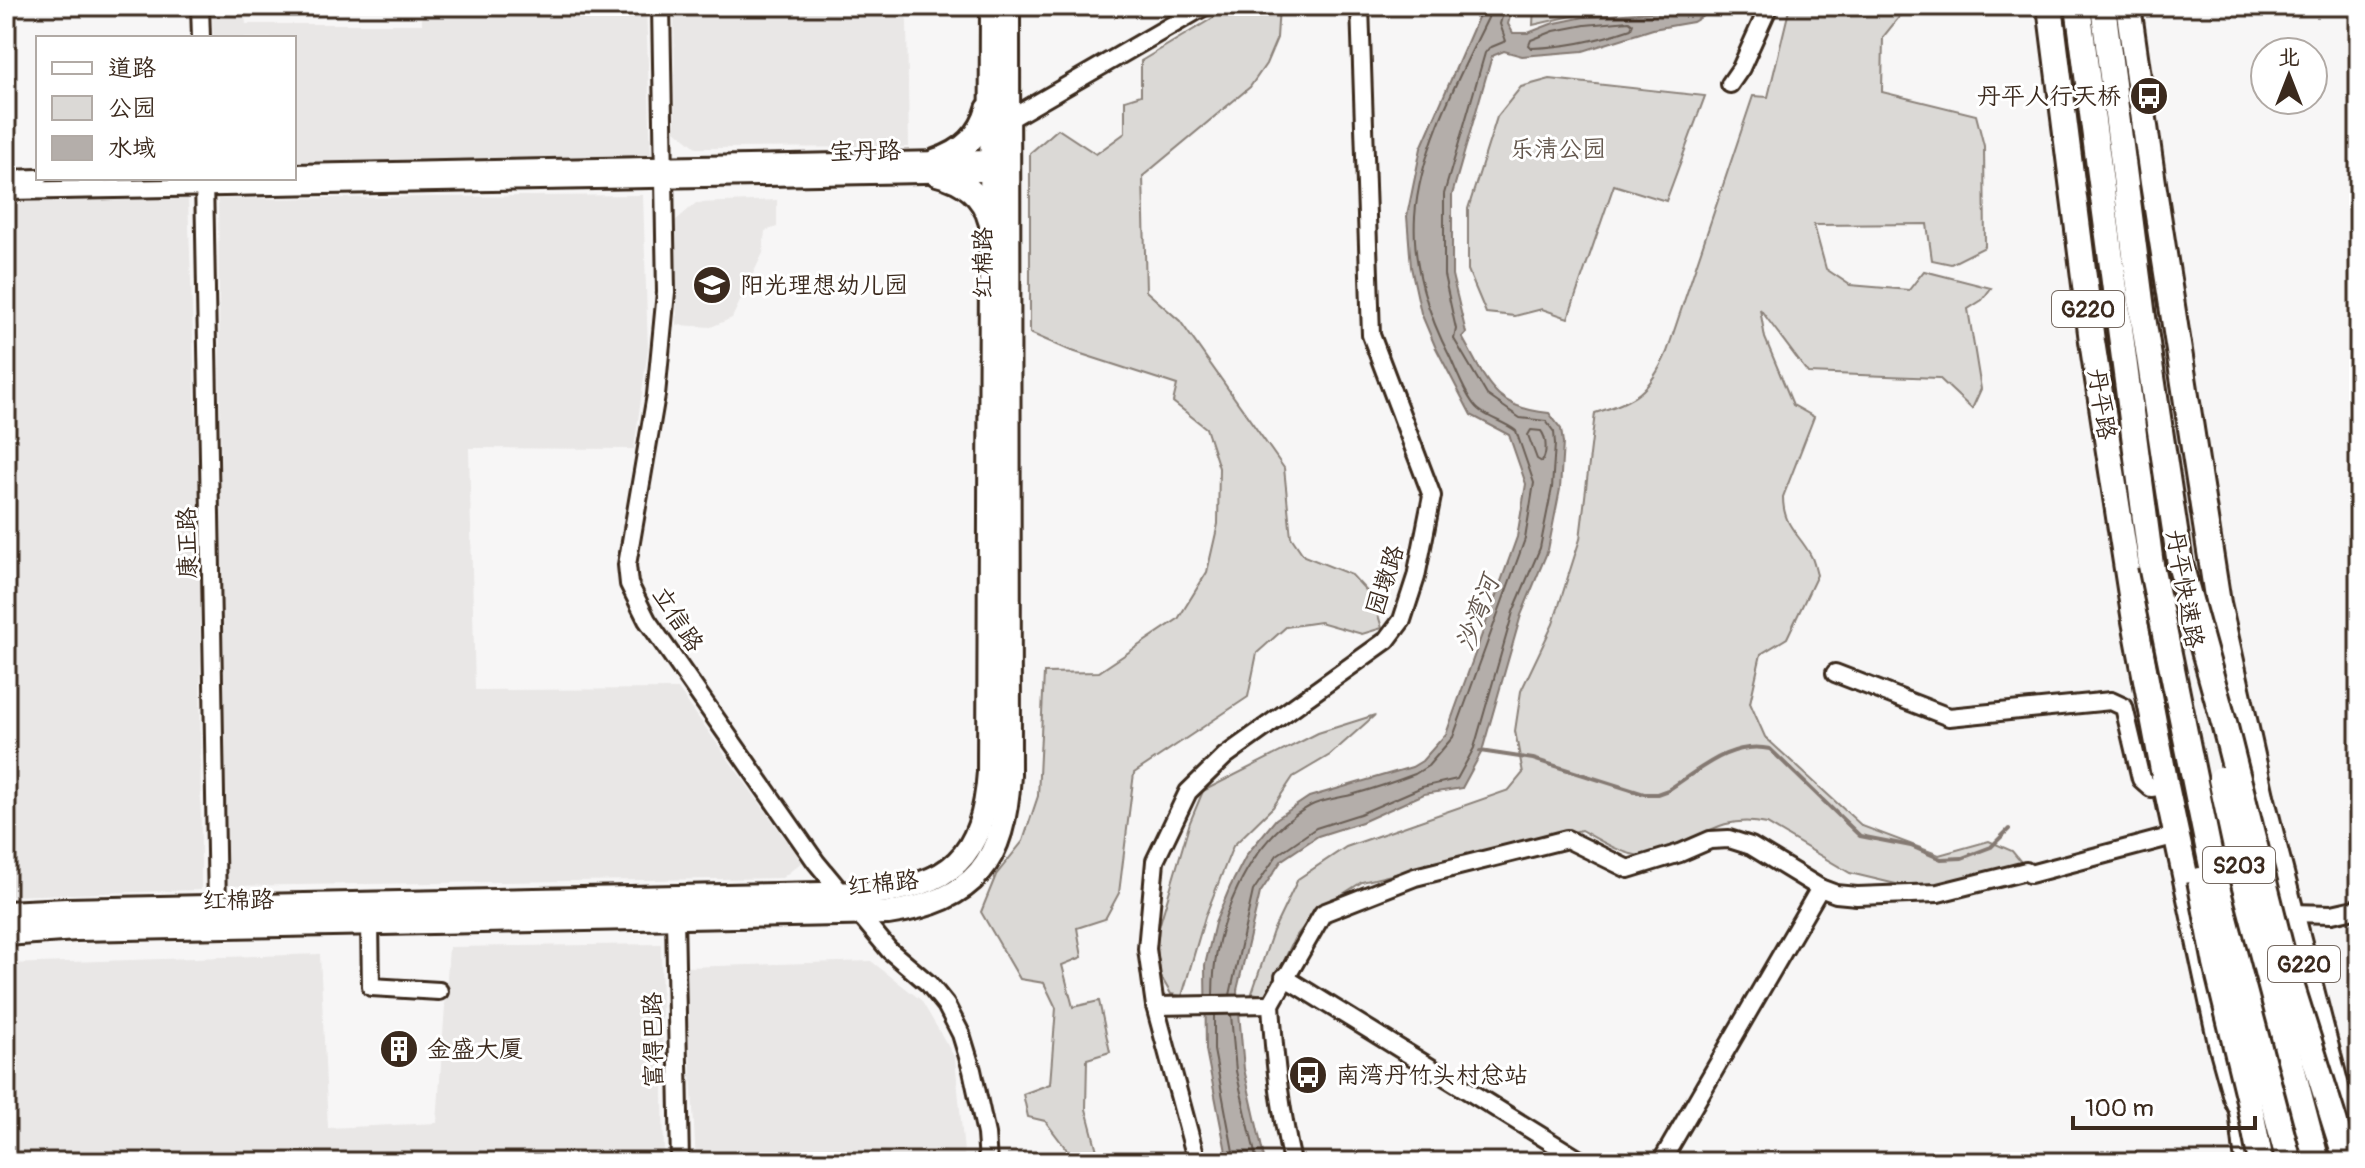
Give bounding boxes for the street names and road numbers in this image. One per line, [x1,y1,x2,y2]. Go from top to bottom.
street label: 宝丹路 [829,136,901,167]
street label: 红棉路 [969,227,998,299]
road number: G220 [2052,291,2124,327]
street label: 丹平路 [2082,366,2121,442]
street label: 康正路 [172,507,203,579]
street label: 丹平快速路 [2160,527,2209,651]
street label: 园墩路 [1361,541,1410,619]
street label: 立信路 [646,581,709,657]
road number: S203 [2203,847,2275,883]
street label: 红棉路 [846,865,920,902]
street label: 红棉路 [202,885,274,916]
road number: G220 [2268,946,2340,982]
street label: 富得巴路 [638,992,669,1088]

